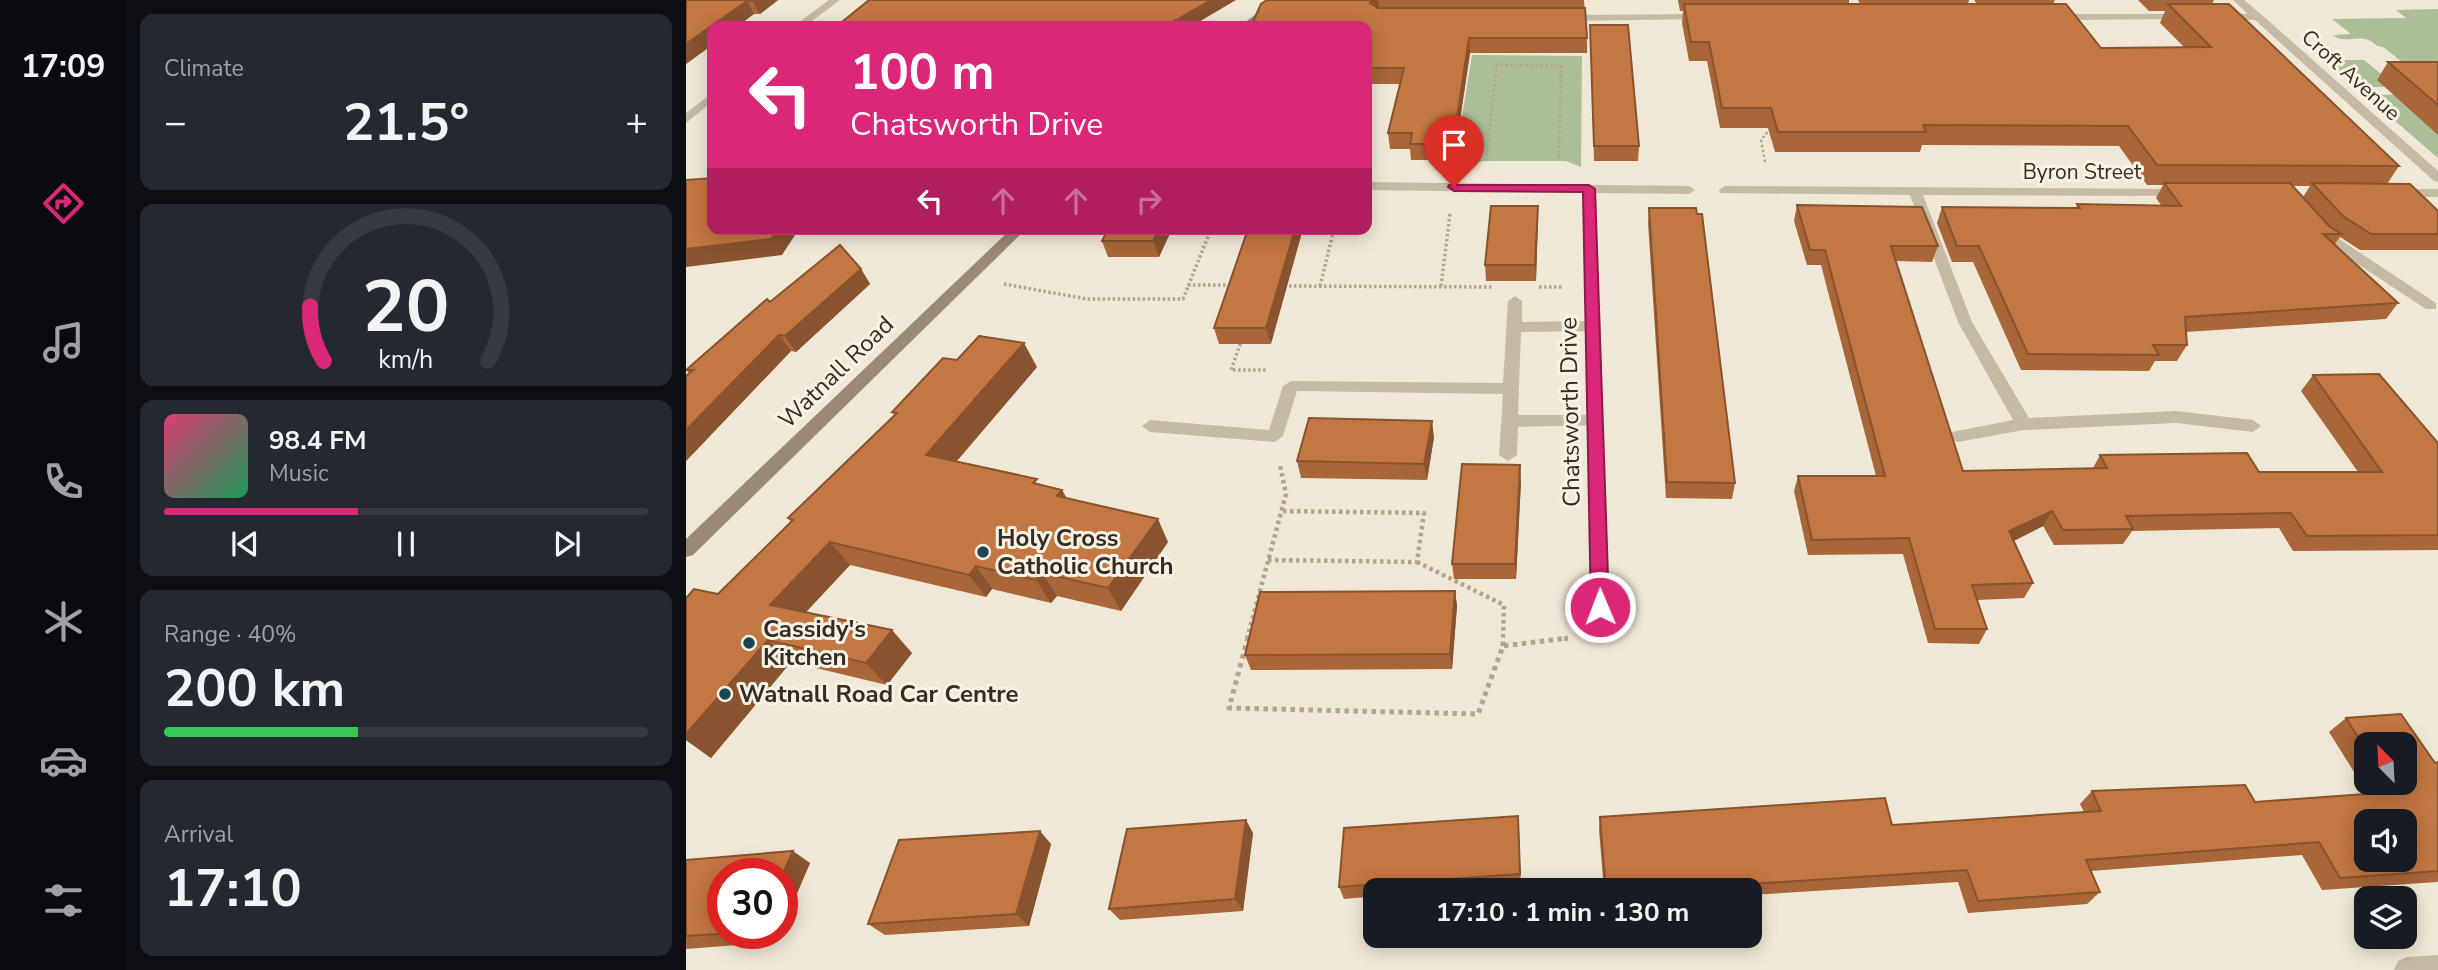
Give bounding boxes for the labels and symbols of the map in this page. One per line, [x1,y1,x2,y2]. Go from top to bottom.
street label: Croft Avenue [2296,23,2406,127]
pin [1424,115,1484,187]
street label: Byron Street [2023,158,2142,186]
street label: Watnall Road [771,309,901,435]
street label: Chatsworth Drive [1552,317,1588,507]
place label: Holy Cross Catholic Church [997,522,1173,582]
marker: Holy Cross Catholic Church [975,544,991,560]
position arrow [1563,570,1637,644]
place label: Cassidy's Kitchen [763,613,866,673]
marker: Cassidy's Kitchen [741,635,757,651]
place label: Watnall Road Car Centre [739,678,1018,710]
marker: Watnall Road Car Centre [717,686,733,702]
north arrow [2354,732,2417,794]
speed limit sign: 30 [707,858,798,949]

